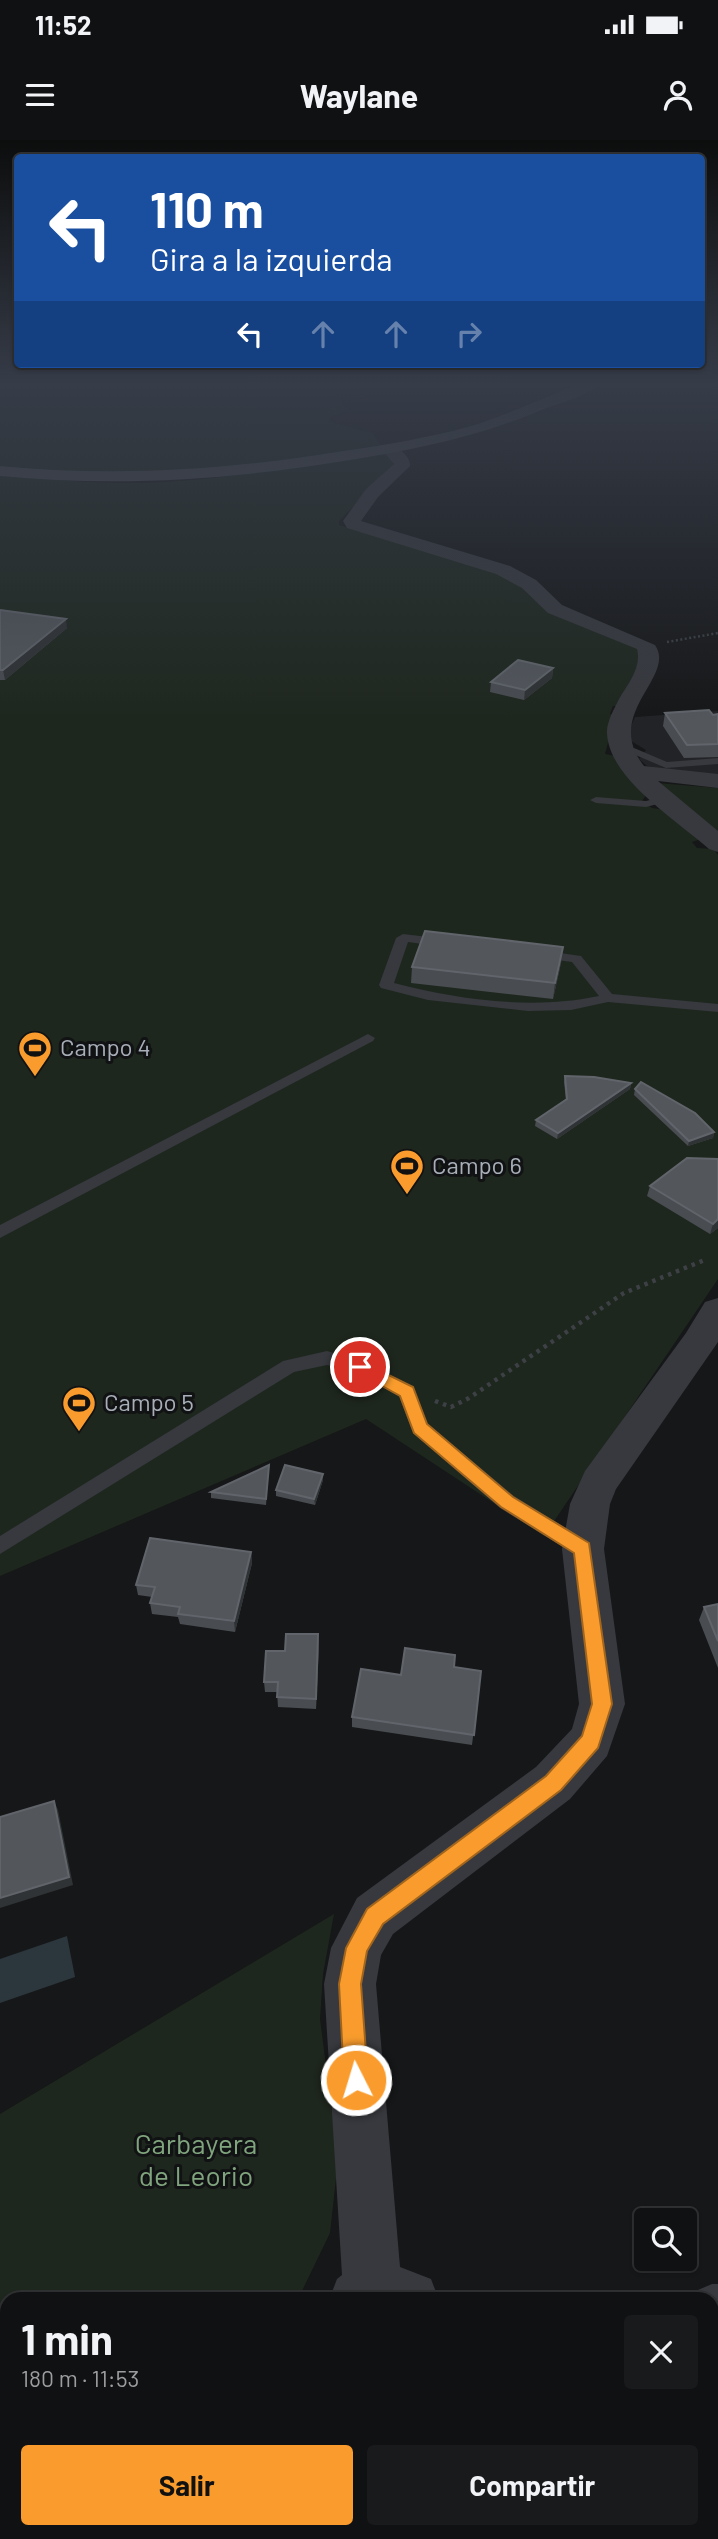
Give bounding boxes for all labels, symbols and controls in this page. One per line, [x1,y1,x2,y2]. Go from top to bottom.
text: 11:52 [35,9,92,40]
icon: menu [21,76,59,114]
text: Waylane [300,76,418,114]
icon: person [659,76,697,114]
text: 110 m [150,179,264,238]
icon: left [35,182,126,273]
text: Gira a la izquierda [150,239,393,277]
icon: left [231,315,269,353]
icon: ahead [304,315,342,353]
icon: ahead [377,315,415,353]
icon: right [450,315,488,353]
sports icon: Campo 4 [16,1029,54,1078]
place label: Campo 4 [60,1032,151,1061]
sports icon: Campo 6 [388,1147,426,1196]
place label: Campo 6 [432,1150,522,1179]
pin [330,1337,390,1397]
icon: arrive [341,1348,379,1386]
sports icon: Campo 5 [60,1384,98,1433]
place label: Campo 5 [104,1387,194,1416]
position arrow [319,2043,393,2117]
park label: Carbayera de Leorio [135,2126,257,2192]
map controls [634,2208,697,2271]
button: search [634,2208,697,2271]
text: 1 min [21,2313,113,2363]
button: close [624,2315,698,2389]
text: 180 m · 11:53 [21,2364,139,2392]
button: Salir [21,2445,353,2525]
button: Compartir [367,2445,698,2525]

